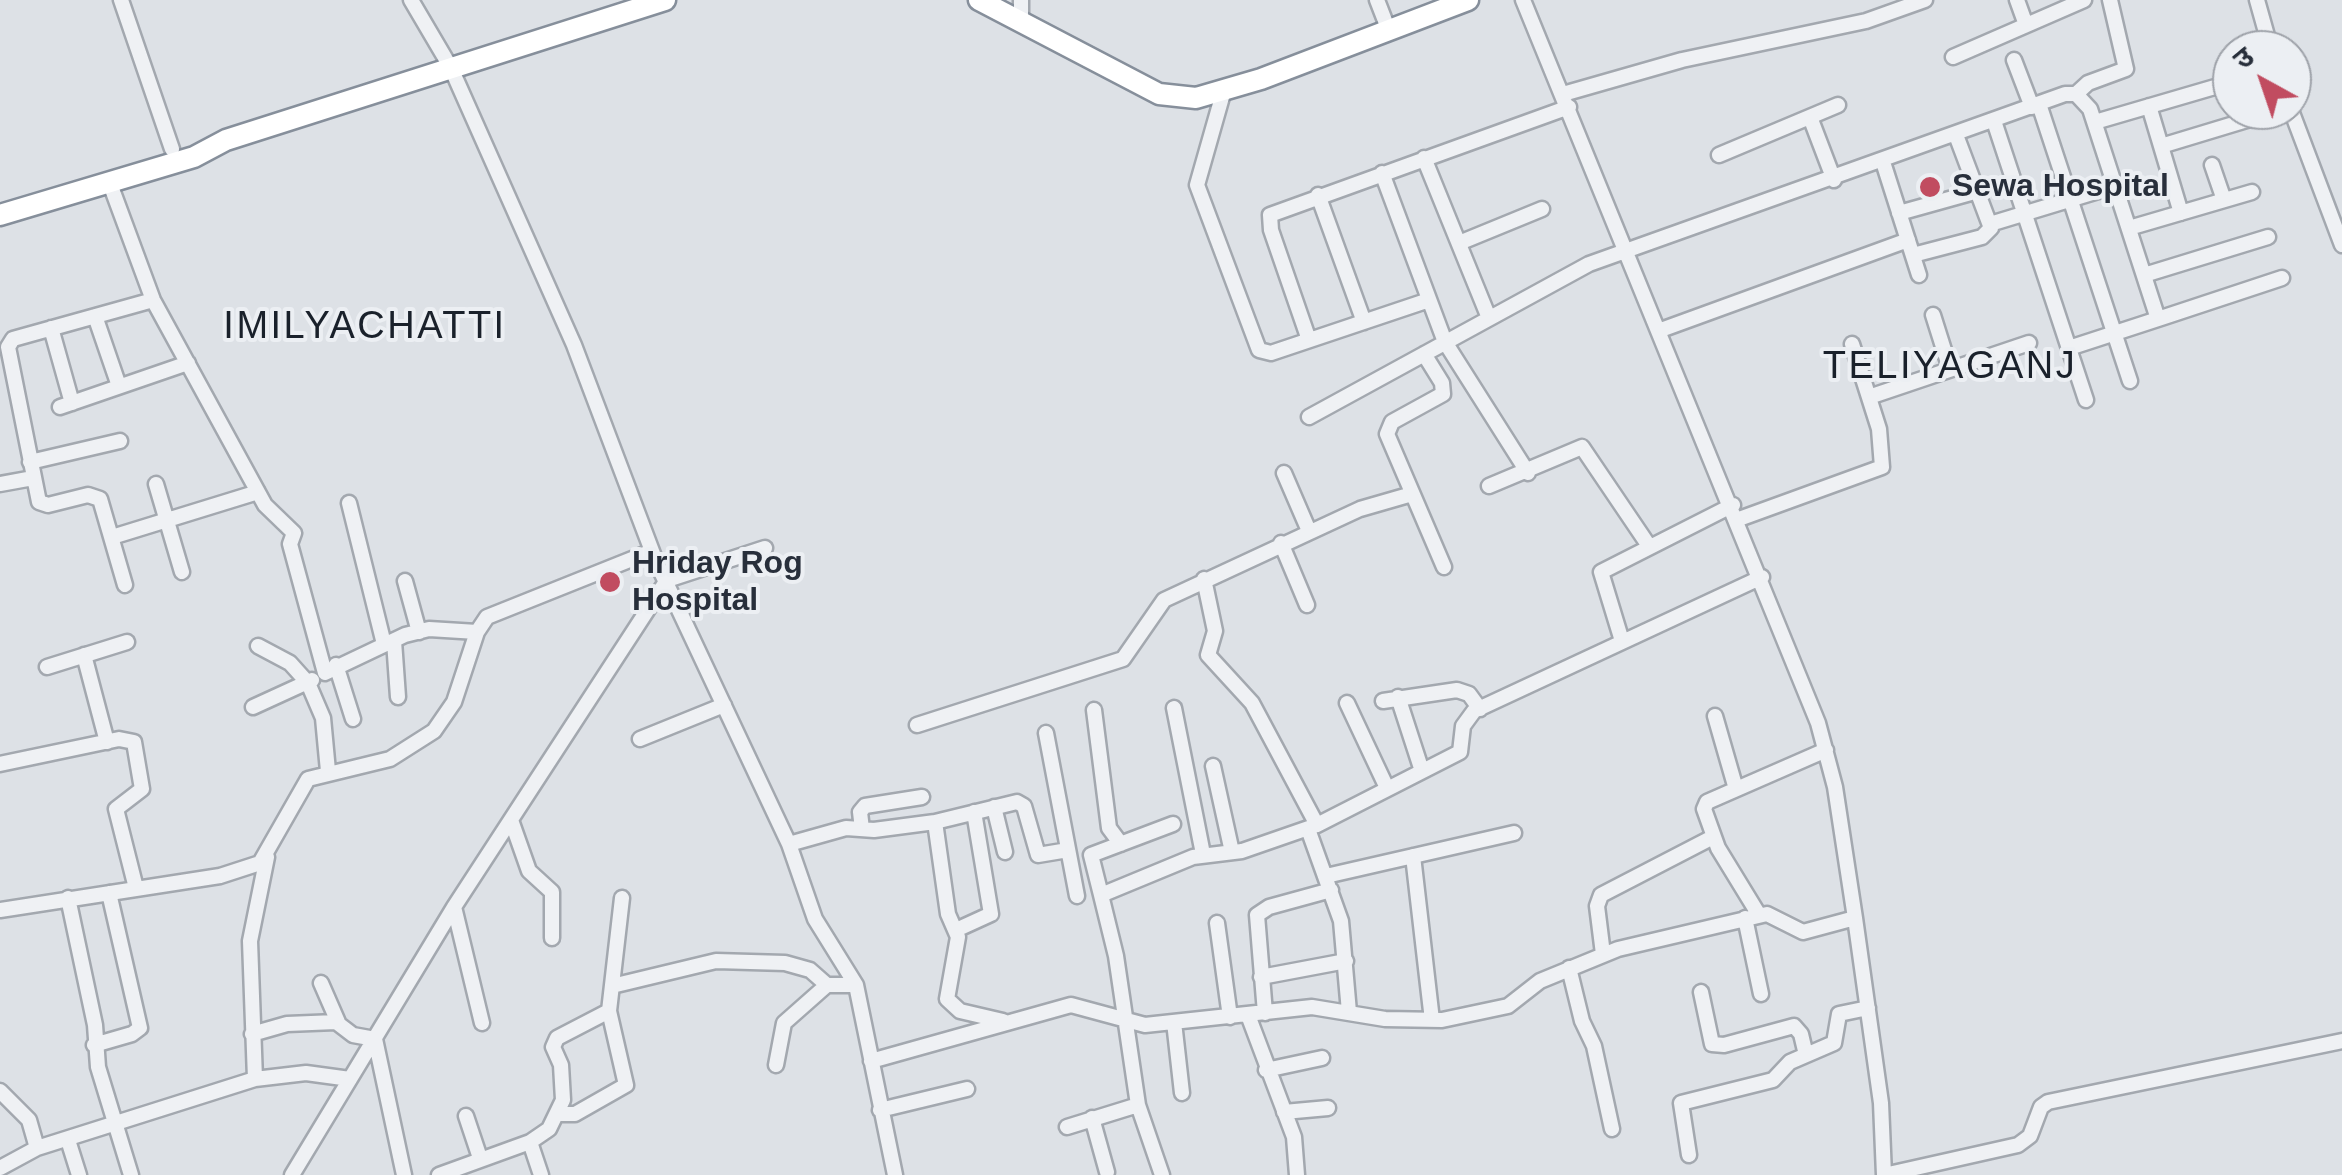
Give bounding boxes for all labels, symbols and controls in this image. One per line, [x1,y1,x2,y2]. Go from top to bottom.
north arrow [2212,30,2312,130]
text: उ [2227,41,2260,75]
place label: Sewa Hospital [1952,168,2169,206]
marker: Sewa Hospital [1917,174,1943,200]
district label: IMILYACHATTI [223,305,507,351]
district label: TELIYAGANJ [1823,345,2077,391]
place label: Hriday Rog Hospital [632,545,803,620]
marker: Hriday Rog Hospital [597,569,623,595]

